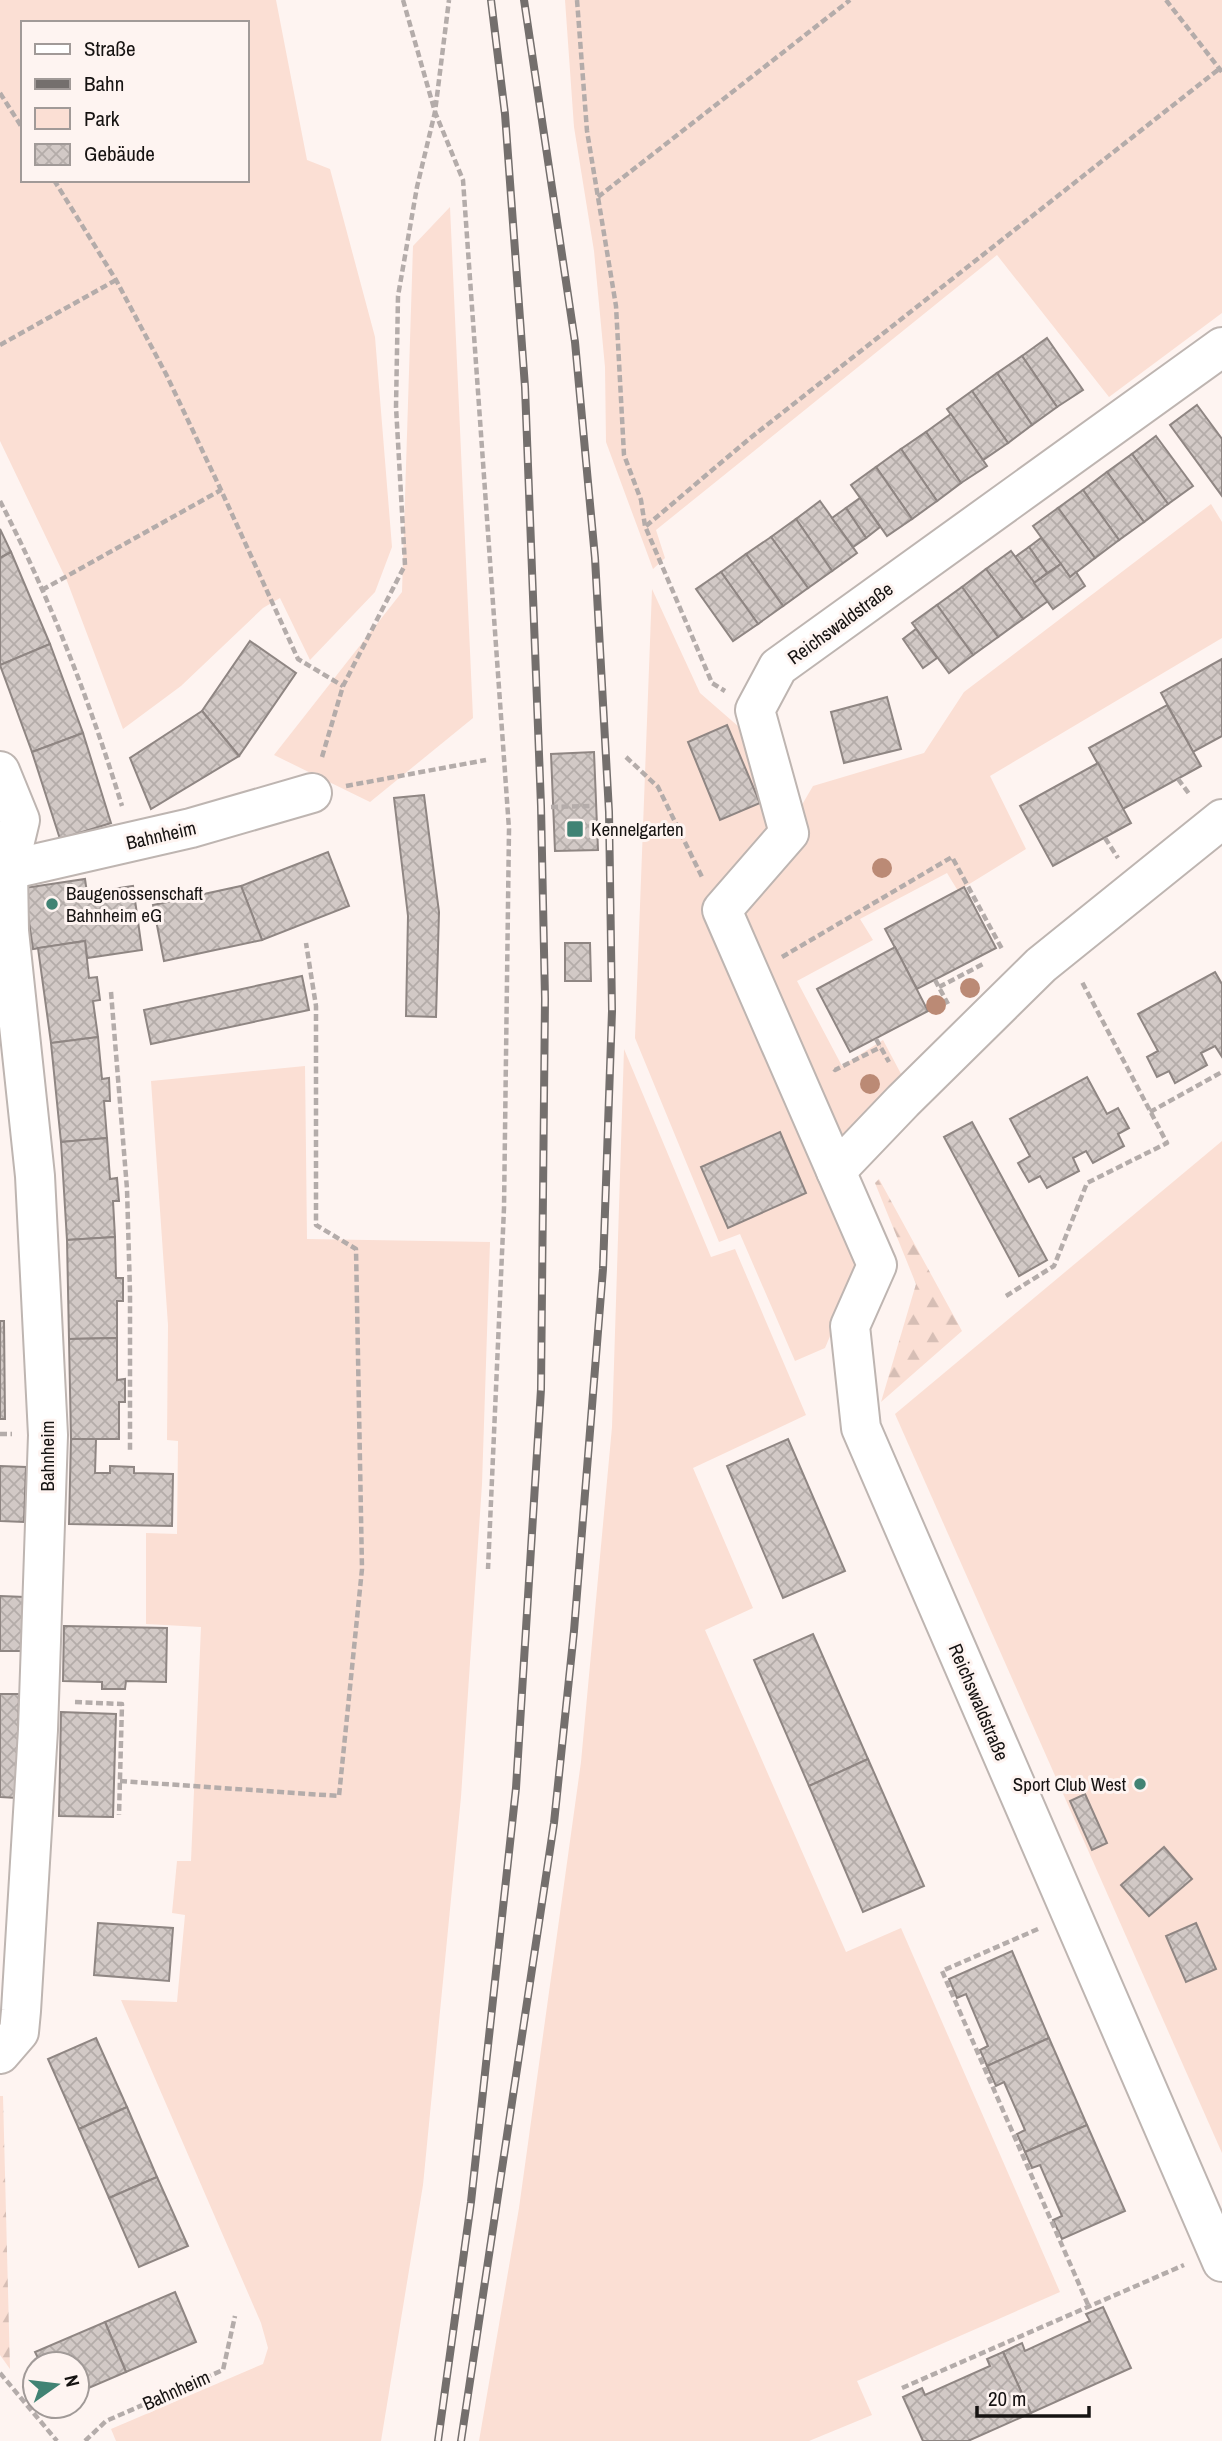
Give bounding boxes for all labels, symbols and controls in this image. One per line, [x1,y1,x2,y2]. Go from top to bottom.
legend [21,21,248,182]
text: Straße [84,34,136,63]
text: Bahn [84,69,124,98]
text: Park [84,104,120,133]
text: Gebäude [84,139,155,168]
street label: Reichswaldstraße [782,576,898,670]
street label: Bahnheim [123,814,199,856]
place label: Kennelgarten [591,816,684,842]
marker: Kennelgarten [565,819,585,839]
place label: Baugenossenschaft Bahnheim eG [66,880,204,928]
marker: Baugenossenschaft Bahnheim eG [44,896,60,912]
street label: Bahnheim [34,1420,60,1492]
street label: Reichswaldstraße [943,1640,1015,1764]
place label: Sport Club West [1013,1771,1127,1797]
marker: Sport Club West [1132,1776,1148,1792]
north arrow [21,2350,91,2420]
street label: Bahnheim [138,2364,214,2416]
text: N [59,2372,86,2389]
scale bar [977,2374,1089,2418]
text: 20 m [988,2384,1026,2413]

